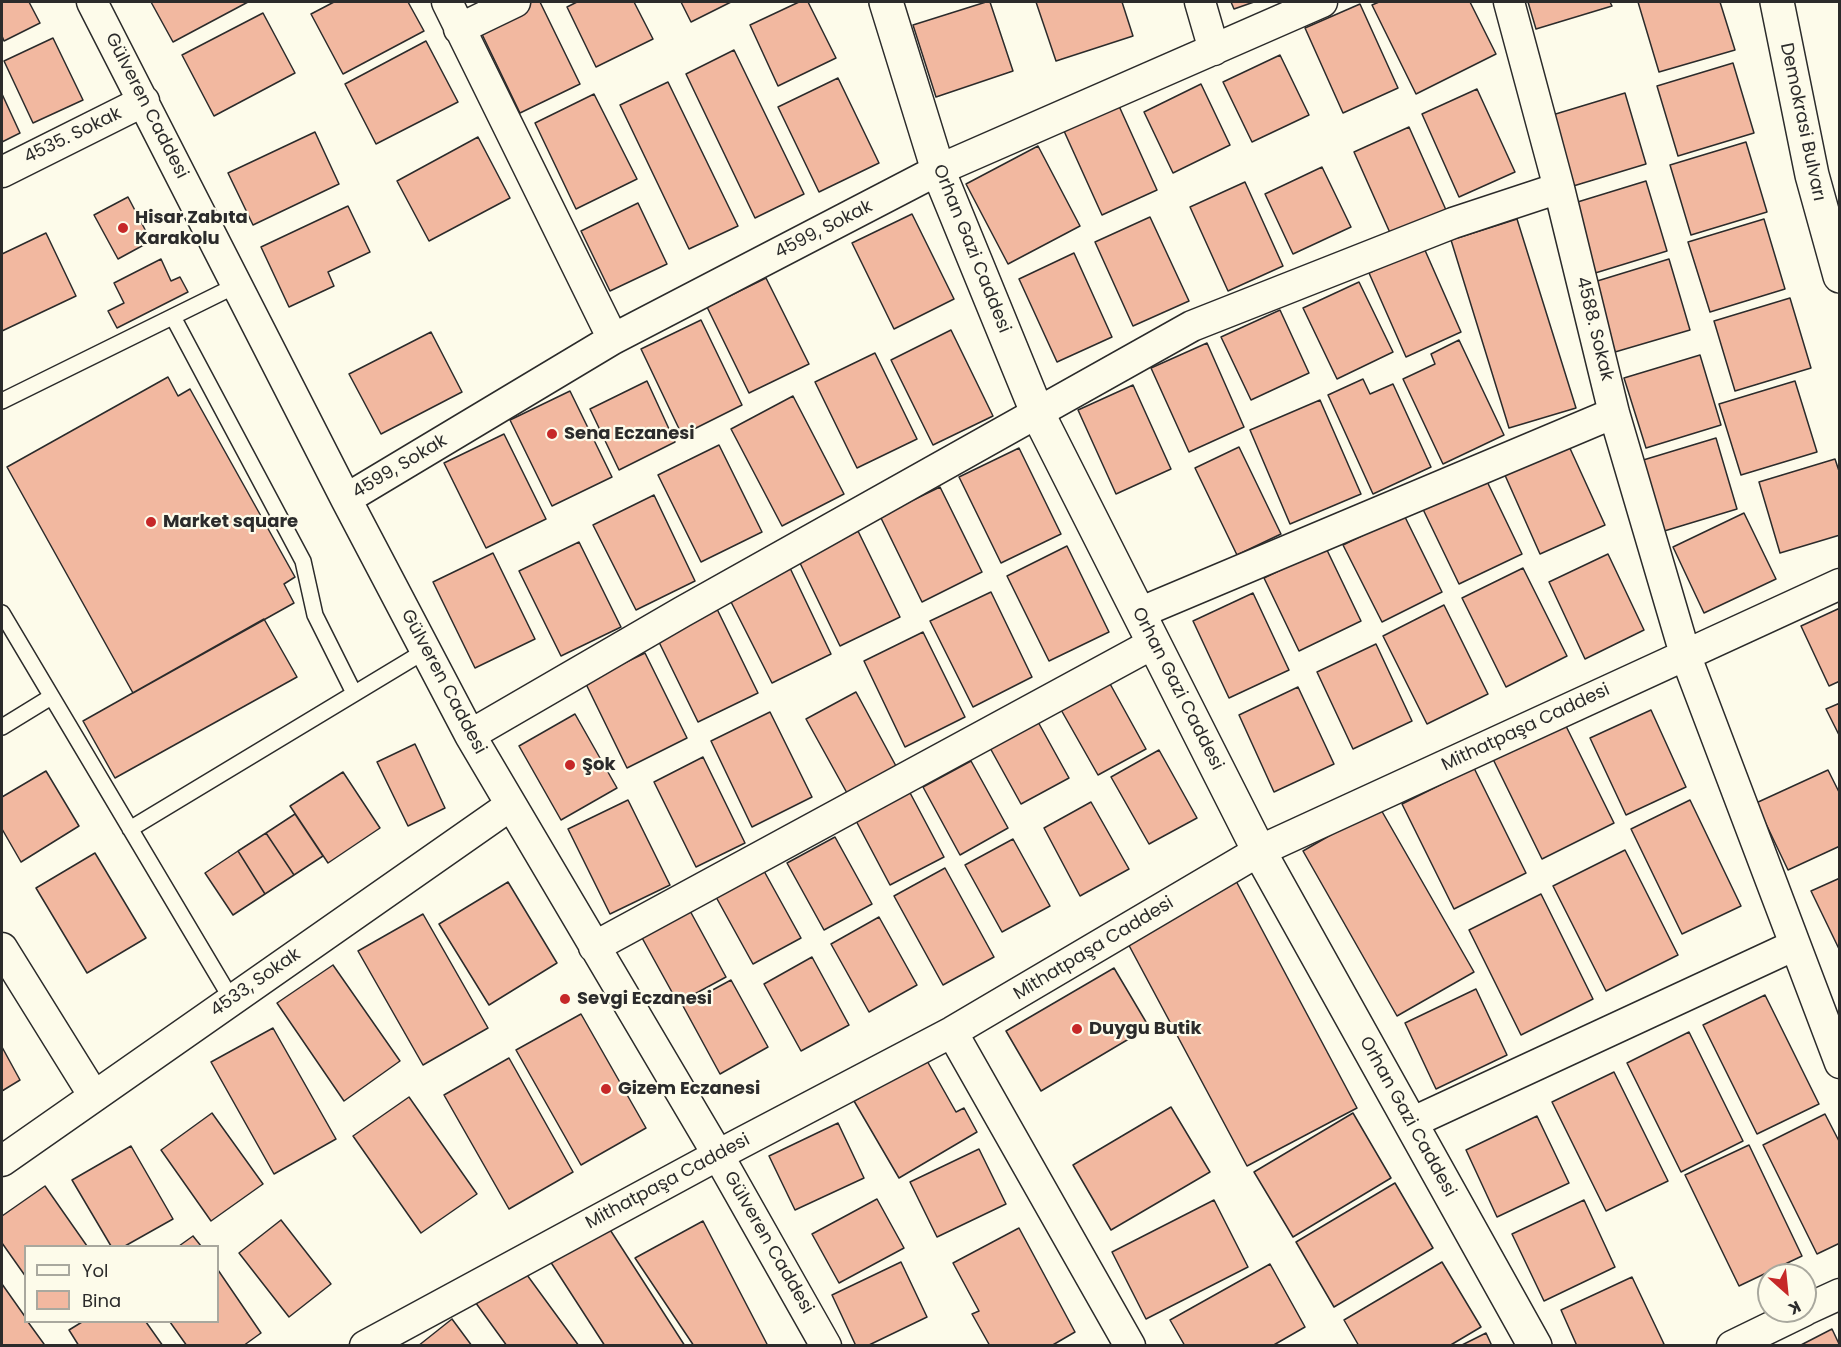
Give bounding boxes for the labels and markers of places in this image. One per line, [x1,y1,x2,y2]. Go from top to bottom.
place label: Hisar Zabıta Karakolu [135,207,248,250]
marker: Hisar Zabıta Karakolu [116,221,130,235]
place label: Sena Eczanesi [564,423,695,445]
marker: Sena Eczanesi [545,427,559,441]
place label: Market square [163,511,298,533]
marker: Market square [144,515,158,529]
place label: Şok [582,754,616,776]
marker: Şok [563,758,577,772]
place label: Sevgi Eczanesi [577,988,712,1010]
marker: Sevgi Eczanesi [558,992,572,1006]
place label: Duygu Butik [1089,1018,1201,1040]
marker: Duygu Butik [1070,1022,1084,1036]
place label: Gizem Eczanesi [618,1078,760,1100]
marker: Gizem Eczanesi [599,1082,613,1096]

